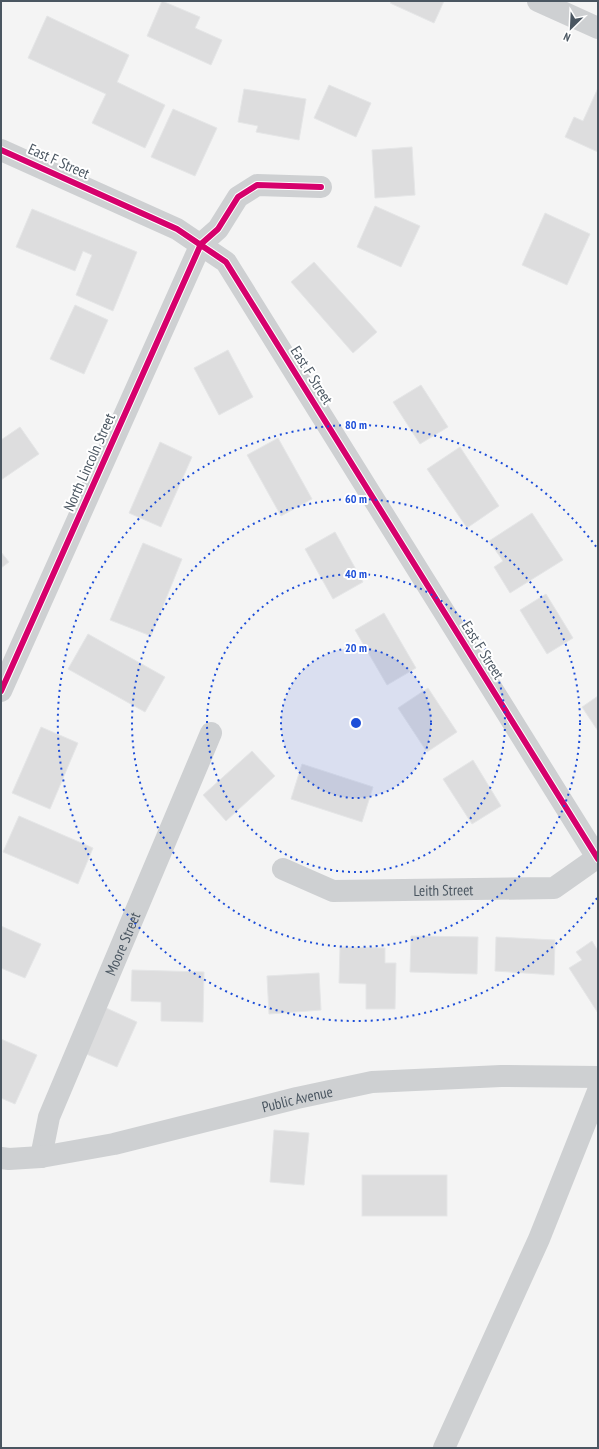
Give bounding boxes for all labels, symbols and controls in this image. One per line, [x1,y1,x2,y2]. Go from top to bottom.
north arrow [551,8,591,48]
text: N [561,30,572,45]
street label: East F Street [25,139,93,183]
street label: East F Street [287,342,337,408]
street label: North Lincoln Street [59,410,119,514]
text: 80 m [345,417,367,432]
text: 60 m [345,491,367,506]
text: 40 m [345,566,367,581]
street label: East F Street [458,617,508,683]
text: 20 m [345,640,367,655]
centre of rings [349,716,363,730]
street label: Leith Street [413,880,474,899]
street label: Moore Street [100,909,144,978]
street label: Public Avenue [260,1081,334,1116]

